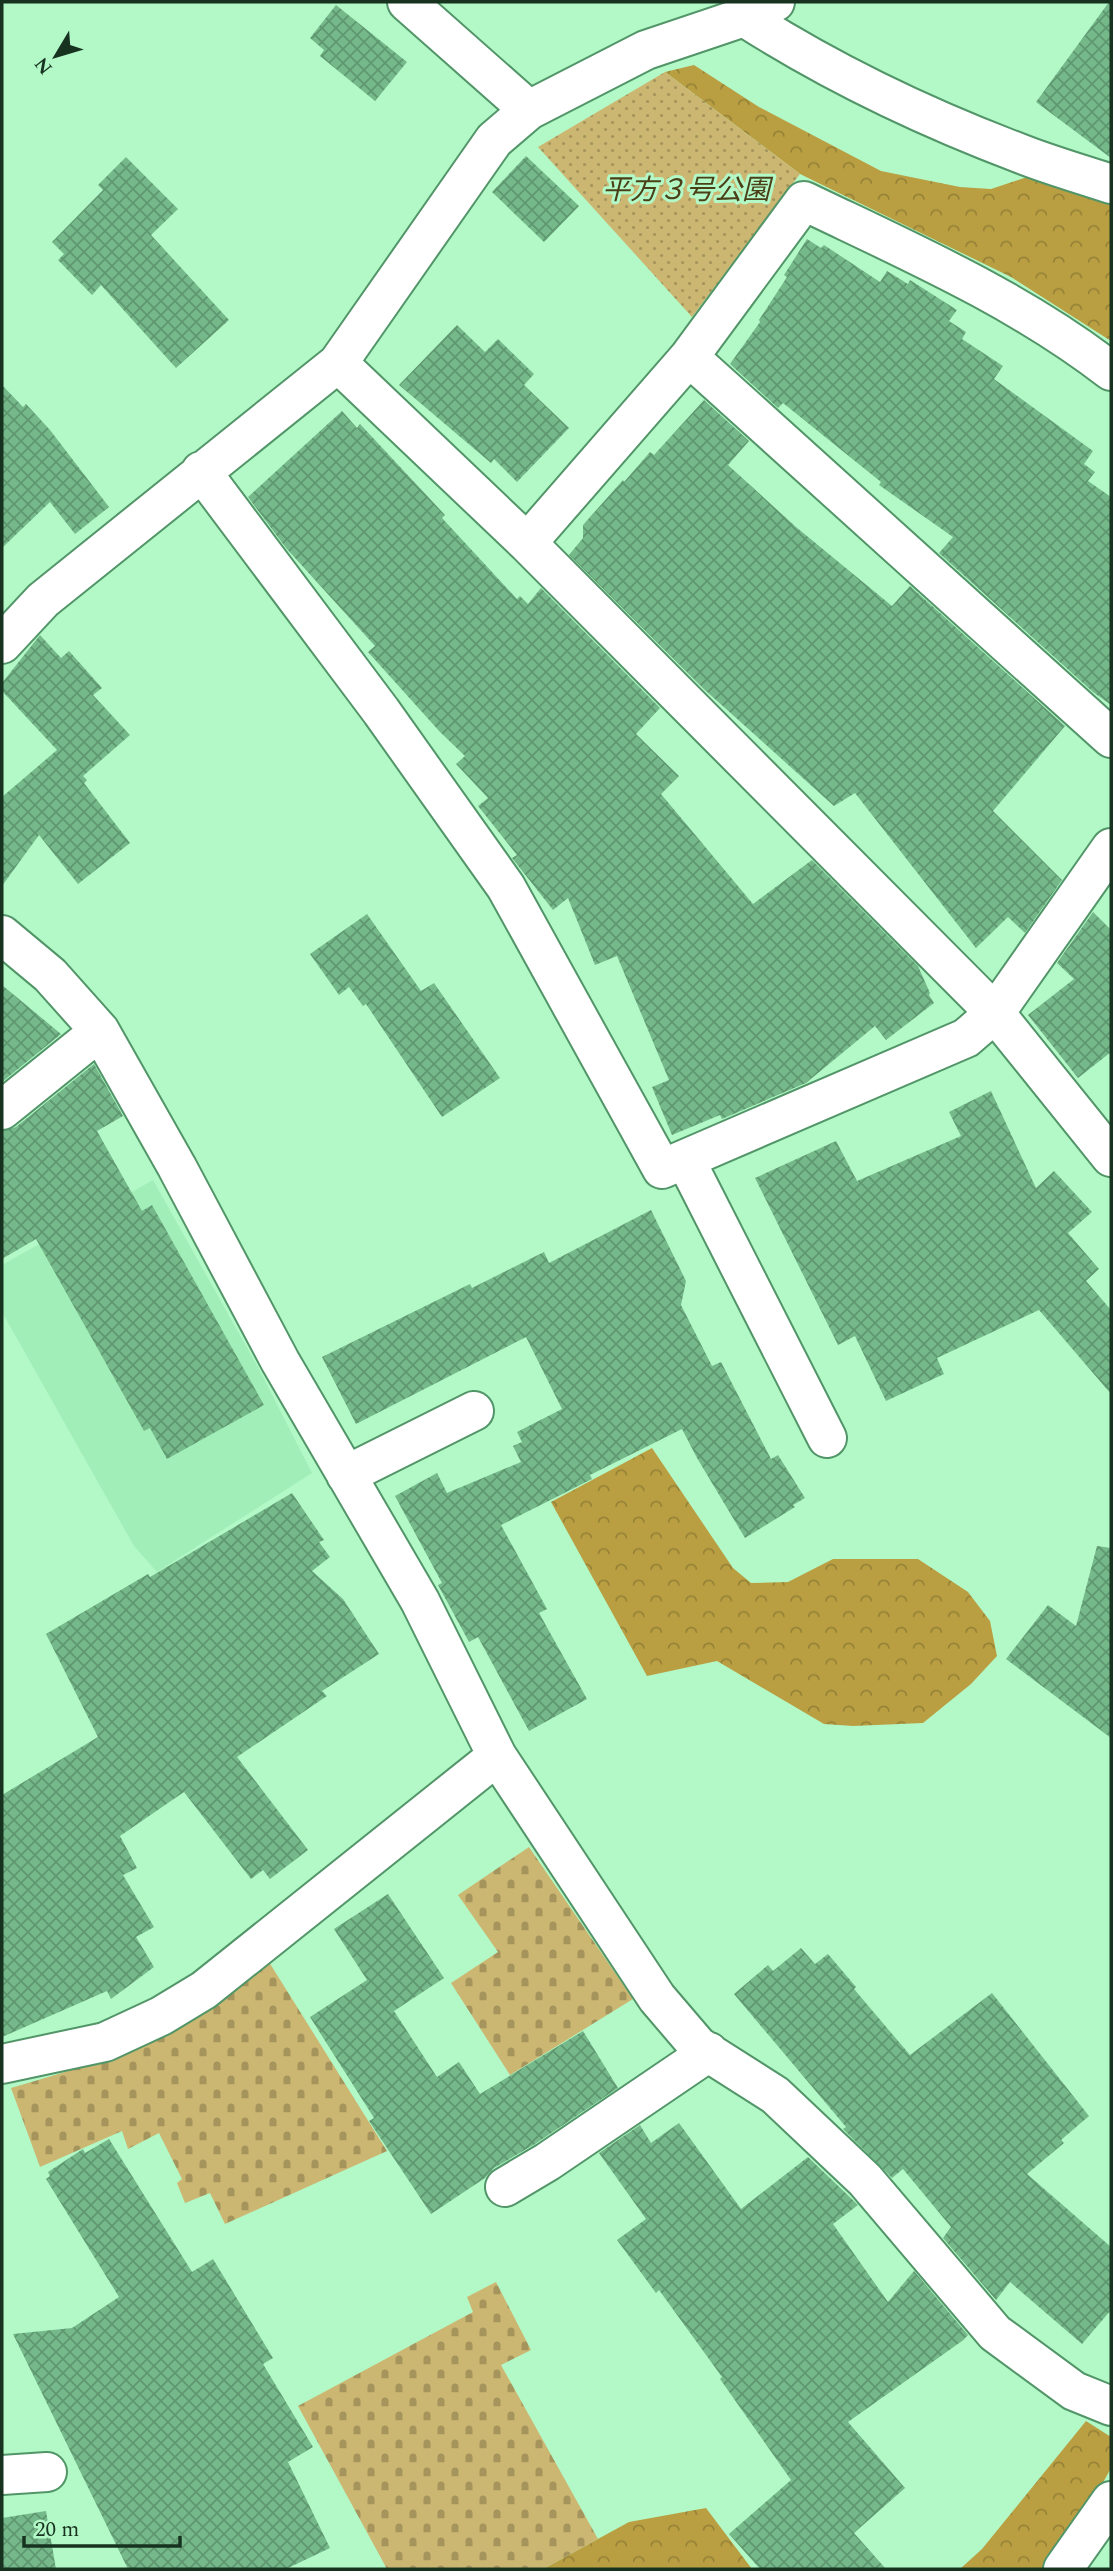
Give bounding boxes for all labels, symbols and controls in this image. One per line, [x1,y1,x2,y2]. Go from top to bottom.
north arrow [21,21,91,91]
text: N [28,51,60,81]
park label: 平方３号公園 [602,169,774,212]
scale bar [24,2504,180,2548]
text: 20 m [35,2514,79,2546]

